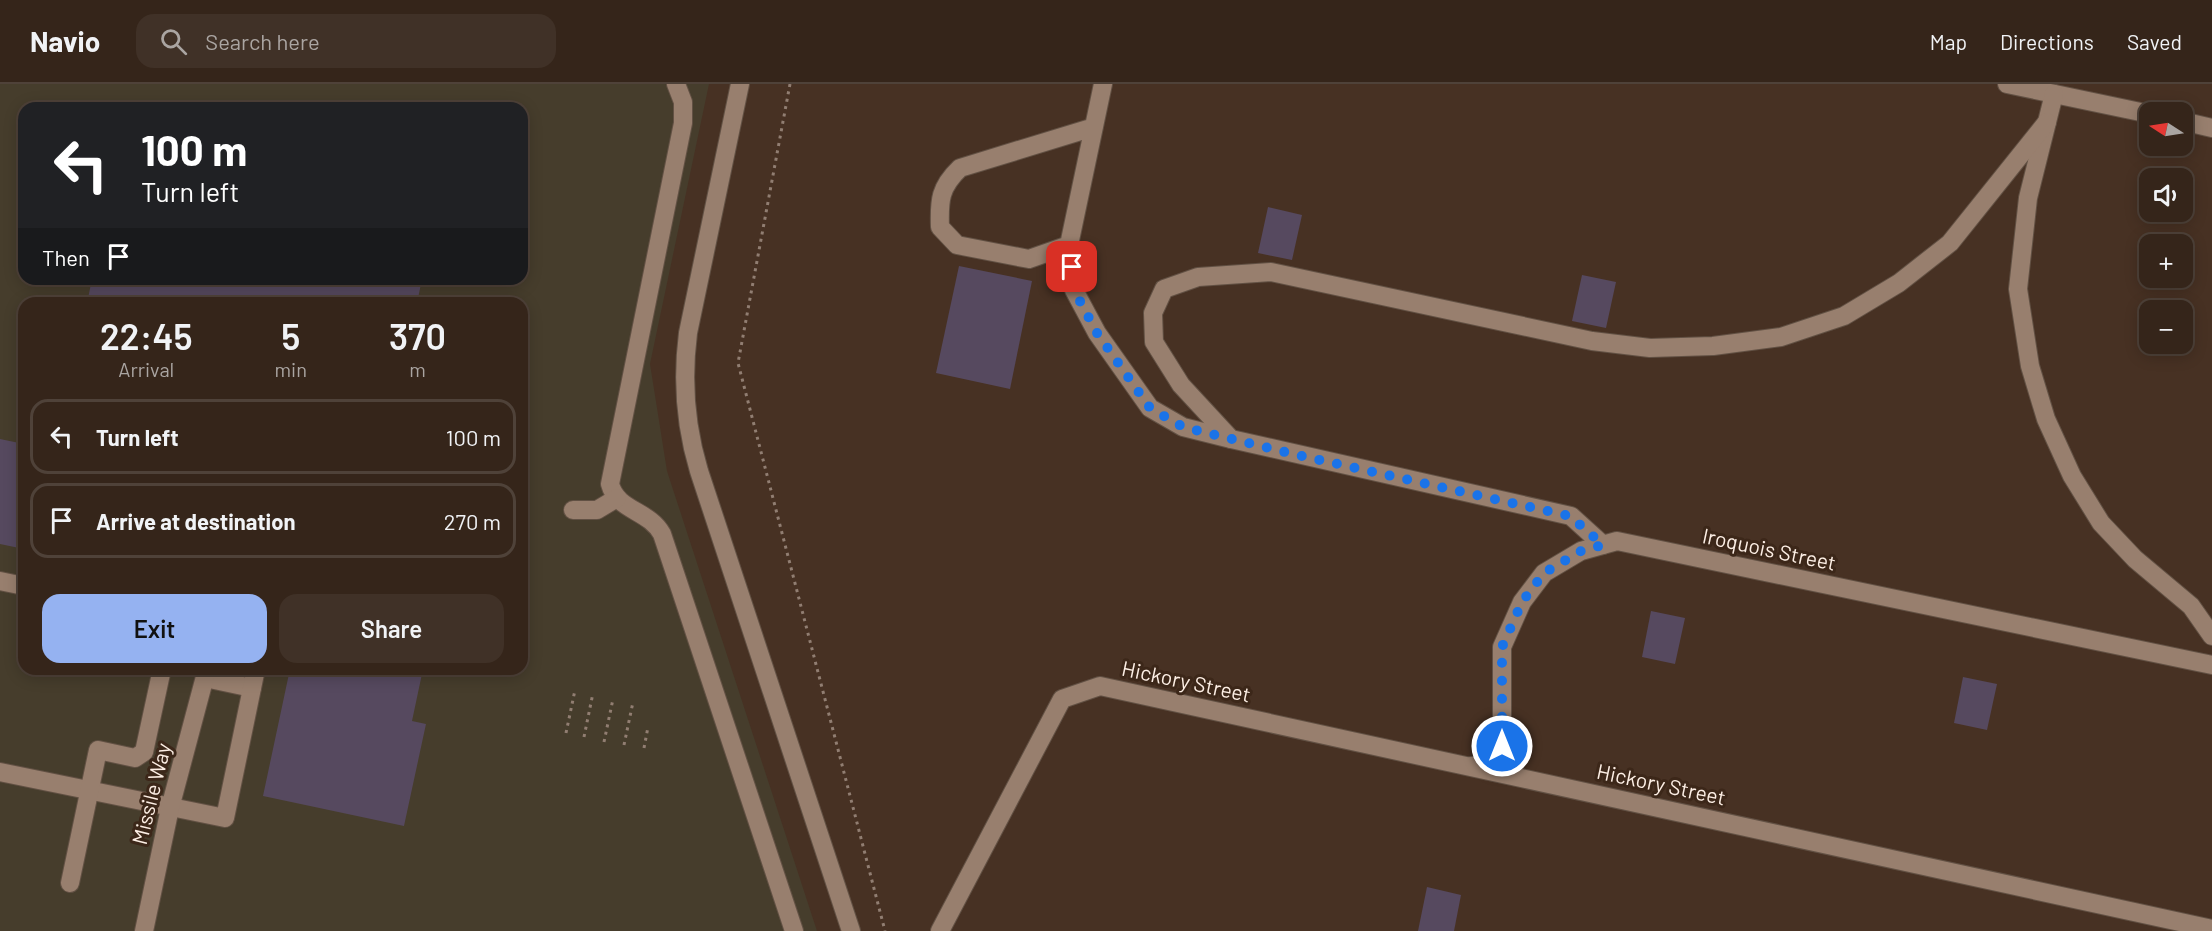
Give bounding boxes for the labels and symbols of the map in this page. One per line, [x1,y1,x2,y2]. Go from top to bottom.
north arrow [2139,102,2193,156]
pin [1046,241,1097,292]
street label: Iroquois Street [1700,522,1838,575]
street label: Hickory Street [1120,655,1253,706]
position arrow [1470,714,1534,778]
street label: Missile Way [126,740,175,847]
street label: Hickory Street [1595,758,1728,809]

